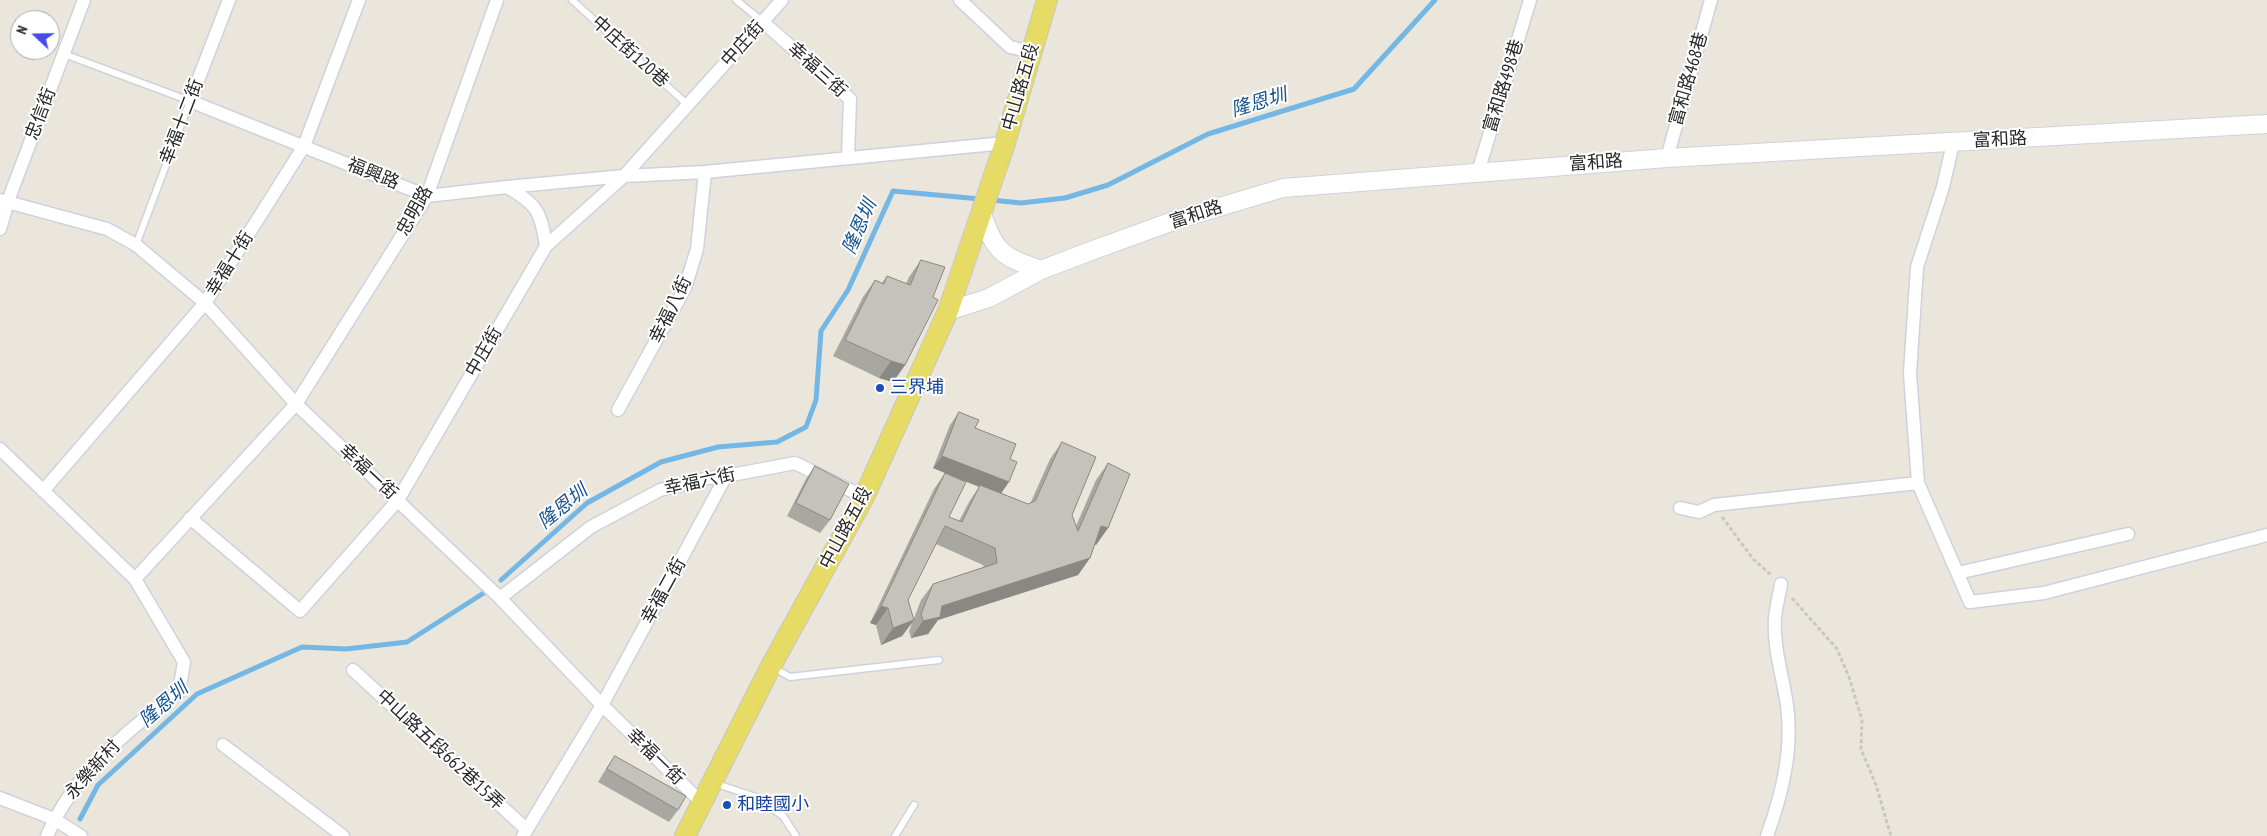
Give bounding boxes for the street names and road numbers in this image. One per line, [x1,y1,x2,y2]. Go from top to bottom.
street label: 中庄街120巷 [587,12,673,92]
street label: 中庄街 [717,17,769,71]
street label: 富和路468巷 [1665,30,1713,128]
street label: 富和路498巷 [1480,37,1528,135]
street label: 幸福三街 [783,38,851,102]
street label: 中山路五段 [998,41,1044,133]
street label: 幸福十二街 [156,76,208,168]
street label: 忠信街 [21,85,61,143]
street label: 富和路 [1972,128,2028,152]
street label: 富和路 [1568,150,1624,176]
street label: 福興路 [344,154,402,194]
street label: 忠明路 [392,182,438,240]
street label: 富和路 [1167,196,1225,234]
street label: 幸福十街 [202,228,258,300]
street label: 幸福八街 [646,273,696,347]
street label: 中庄街 [461,323,507,381]
street label: 幸福一街 [334,440,402,504]
street label: 幸福六街 [663,464,737,500]
street label: 中山路五段 [815,483,877,573]
street label: 幸福二街 [637,554,691,628]
street label: 中山路五段662巷15弄 [372,685,508,815]
street label: 幸福一街 [622,724,688,790]
street label: 永樂新村 [61,736,125,804]

